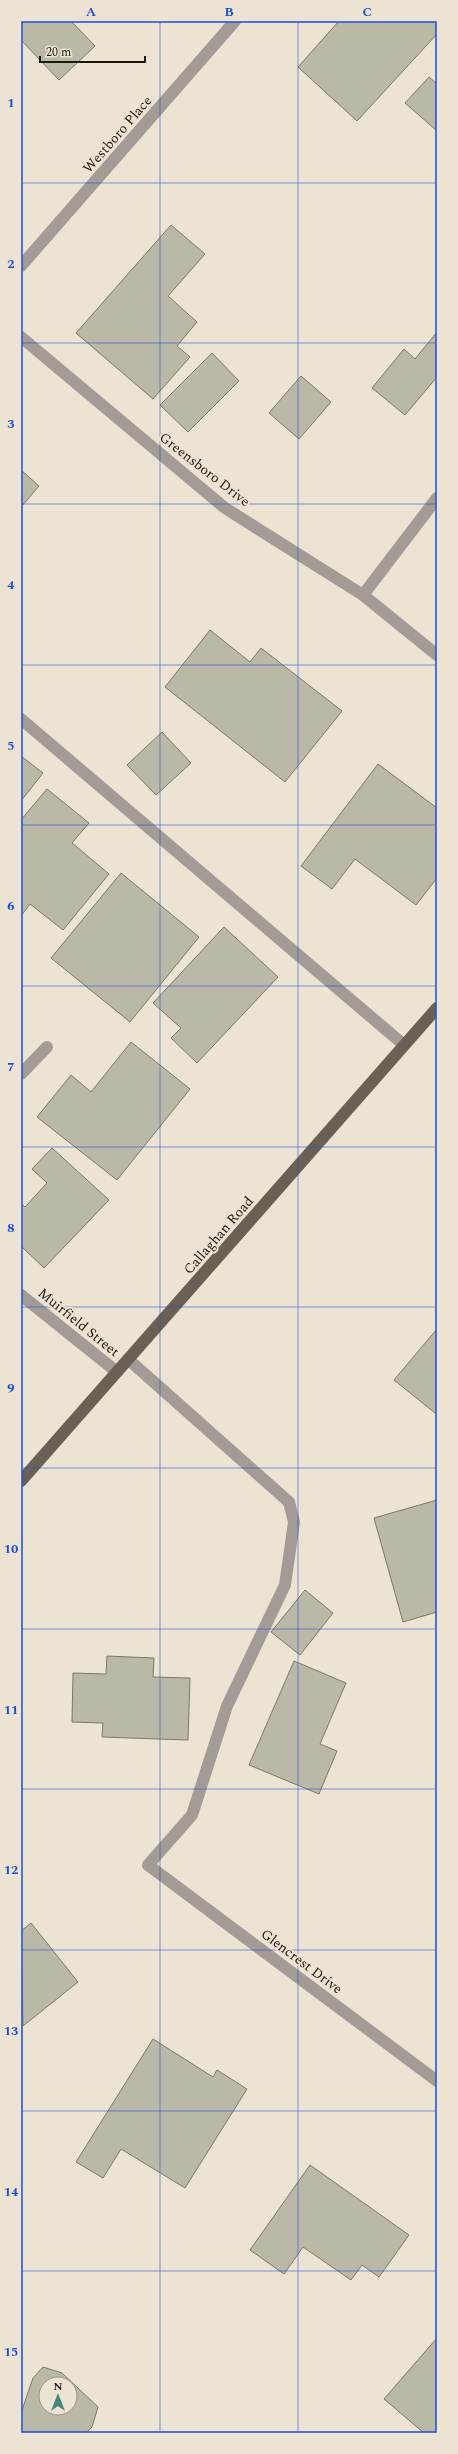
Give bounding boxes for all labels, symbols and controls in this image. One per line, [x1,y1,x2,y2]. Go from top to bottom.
text: A [86,2,96,22]
text: B [224,2,234,22]
text: C [362,2,372,22]
scale bar [40,38,145,64]
text: 20 m [46,43,71,62]
street label: Westboro Place [78,91,157,178]
text: 1 [7,93,15,113]
text: 2 [7,254,15,274]
text: 3 [7,414,15,434]
street label: Greensboro Drive [155,427,255,512]
text: 4 [7,575,15,595]
text: 5 [7,736,15,756]
text: 6 [7,896,15,916]
text: 7 [7,1057,15,1077]
street label: Callaghan Road [178,1191,258,1279]
text: 8 [7,1218,15,1238]
street label: Muirfield Street [33,1283,124,1362]
text: 9 [7,1378,15,1398]
text: 10 [4,1539,18,1559]
text: 11 [4,1700,18,1720]
text: 12 [4,1860,18,1880]
street label: Glencrest Drive [256,1924,347,1999]
text: 13 [4,2021,18,2041]
text: 14 [4,2182,19,2202]
text: 15 [4,2342,18,2362]
north arrow [38,2376,78,2416]
text: N [54,2378,63,2395]

